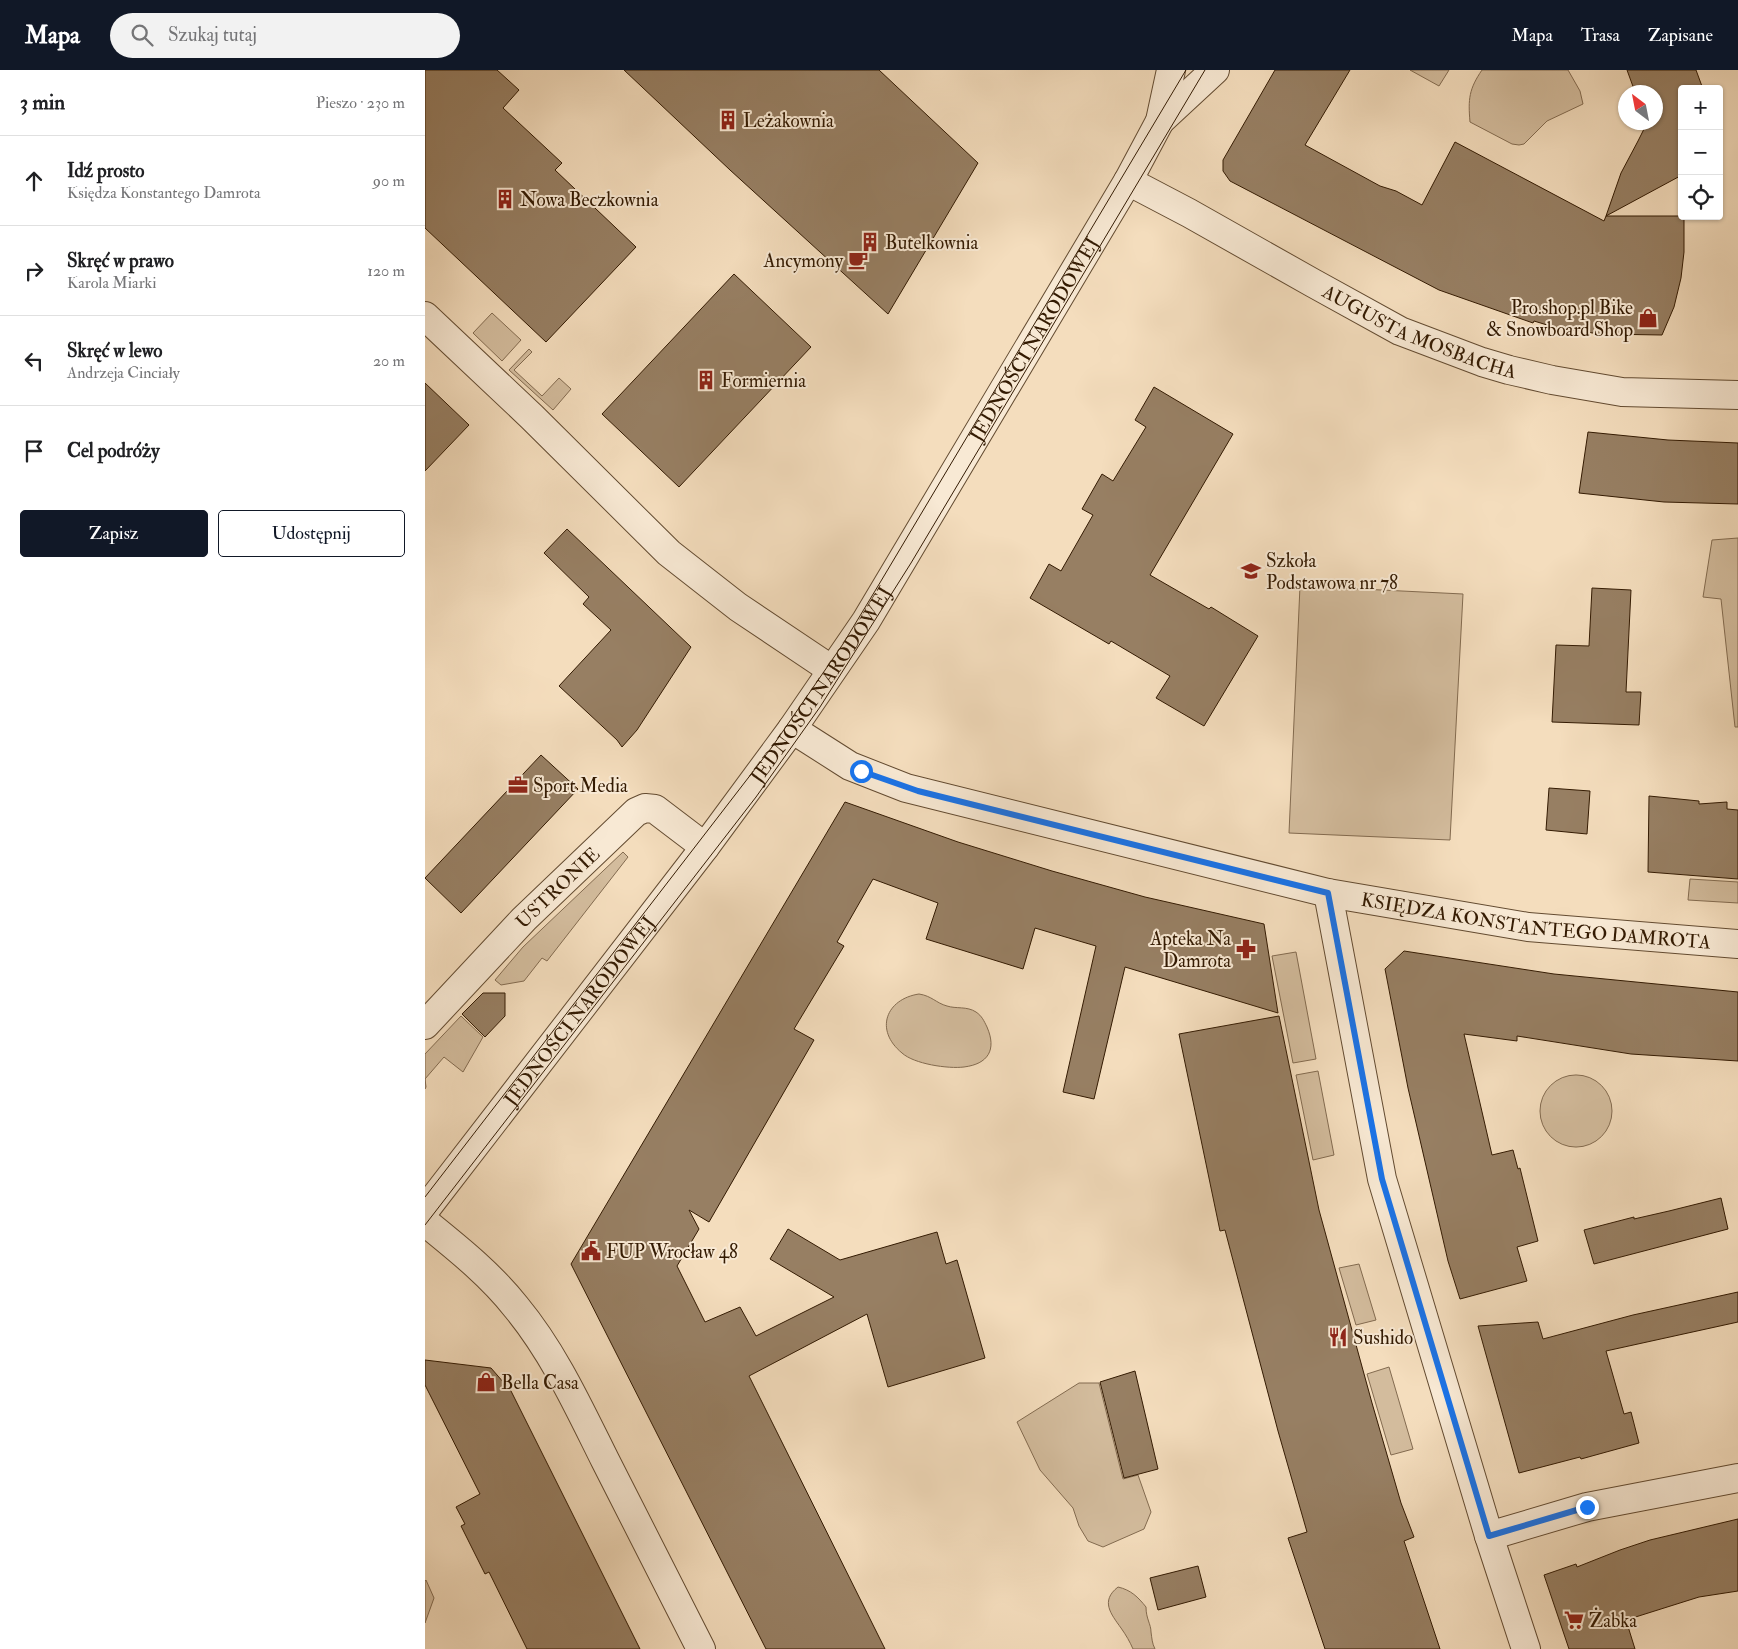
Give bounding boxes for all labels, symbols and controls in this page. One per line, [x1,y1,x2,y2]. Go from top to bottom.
search box [110,13,460,58]
text: Mapa [25,20,80,51]
icon: search [128,21,156,49]
text: Szukaj tutaj [168,23,257,47]
text: Mapa [1512,24,1553,47]
text: Trasa [1581,24,1620,47]
text: Zapisane [1648,24,1713,47]
north arrow [1618,85,1663,130]
map controls [1678,85,1723,220]
button: + [1678,85,1723,130]
text: 3 min [20,89,65,116]
text: Pieszo · 230 m [316,93,405,113]
building icon: Leżakownia [717,109,739,131]
place label: Leżakownia [743,109,834,133]
button: − [1678,130,1723,175]
text: Idź prosto [67,159,144,183]
icon: ahead [20,167,48,195]
text: 90 m [373,171,405,191]
button: locate [1678,175,1723,220]
text: Księdza Konstantego Damrota [67,183,261,203]
building icon: Nowa Beczkownia [494,188,516,210]
place label: Nowa Beczkownia [520,188,659,212]
building icon: Butelkownia [859,231,881,253]
place label: Butelkownia [885,231,979,255]
street label: JEDNOŚCI NARODOWEJ [964,233,1105,447]
text: Skręć w prawo [67,249,174,273]
place label: Ancymony [762,249,844,273]
cafe icon: Ancymony [847,249,869,271]
icon: right [20,257,48,285]
text: 120 m [367,261,405,281]
text: Karola Miarki [67,273,156,293]
street label: AUGUSTA MOSBACHA [1317,279,1519,384]
place label: Pro.shop.pl Bike & Snowboard Shop [1486,296,1633,343]
shop icon: Pro.shop.pl Bike & Snowboard Shop [1637,307,1659,329]
text: Skręć w lewo [67,339,162,363]
icon: left [20,347,48,375]
text: 20 m [373,351,405,371]
text: Andrzeja Cinciały [67,363,180,383]
building icon: Formiernia [695,369,717,391]
place label: Formiernia [721,369,806,393]
icon: arrive [20,437,48,465]
text: Cel podróży [67,439,160,463]
button: Zapisz [20,510,208,557]
button: Udostępnij [218,510,405,557]
place label: Szkoła Podstawowa nr 78 [1266,549,1398,595]
school or university icon: Szkoła Podstawowa nr 78 [1240,560,1262,582]
street label: JEDNOŚCI NARODOWEJ [745,582,897,789]
route start [850,760,873,783]
office icon: Sport Media [507,774,529,796]
place label: Sport Media [533,774,628,799]
street label: USTRONIE [511,842,605,934]
street label: KSIĘDZA KONSTANTEGO DAMROTA [1359,888,1712,955]
street label: JEDNOŚCI NARODOWEJ [498,911,661,1112]
place label: Apteka Na Damrota [1149,927,1231,973]
pharmacy icon: Apteka Na Damrota [1235,938,1257,960]
public building icon: FUP Wrocław 48 [580,1240,602,1262]
place label: FUP Wrocław 48 [606,1240,738,1264]
restaurant icon: Sushido [1327,1326,1349,1348]
place label: Sushido [1353,1326,1413,1350]
shop icon: Bella Casa [475,1371,497,1393]
place label: Bella Casa [501,1371,579,1395]
route end [1576,1496,1599,1519]
place label: Żabka [1589,1607,1637,1633]
supermarket icon: Żabka [1563,1609,1585,1631]

